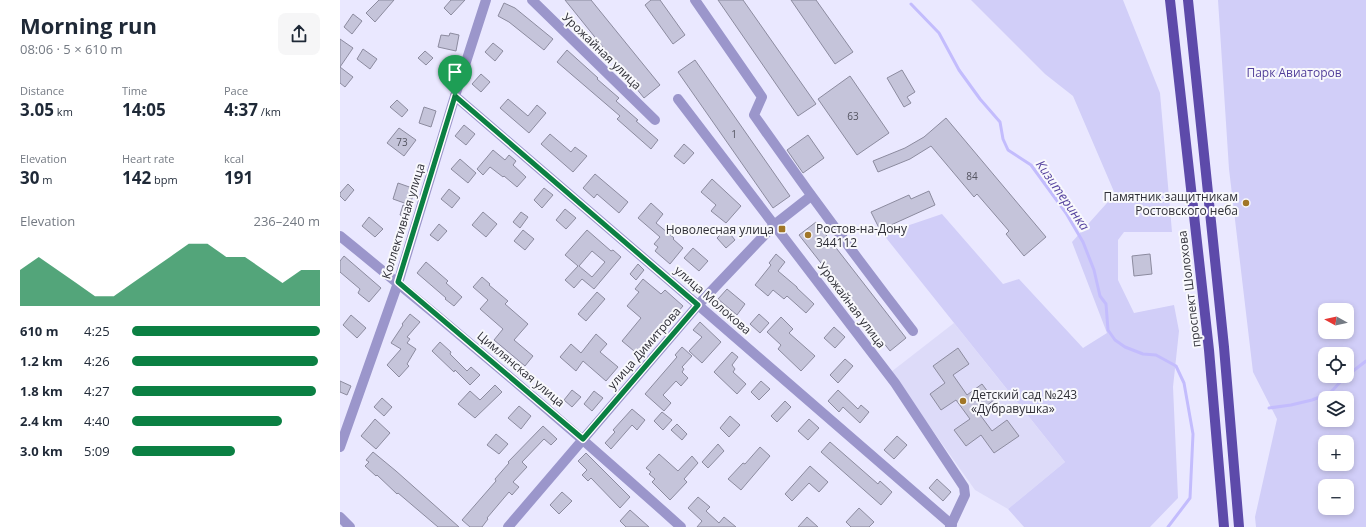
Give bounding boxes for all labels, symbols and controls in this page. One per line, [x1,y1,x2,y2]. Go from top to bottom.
street label: Урожайная улица [559,9,645,93]
text: Morning run [20,10,157,40]
button: share [278,13,320,55]
text: 08:06 · 5 × 610 m [20,40,123,58]
pin [438,55,472,96]
icon: arrive [444,61,466,83]
park label: Парк Авиаторов [1246,64,1342,81]
text: Distance [20,83,64,98]
text: Time [122,83,147,98]
text: Pace [224,83,248,98]
text: 3.05 [20,98,54,121]
text: 14:05 [122,98,166,121]
text: 4:37 [224,98,258,121]
text: km [54,104,73,119]
text: /km [258,104,281,119]
house number: 63 [847,109,859,123]
house number: 1 [731,127,737,141]
house number: 73 [396,135,408,149]
text: Elevation [20,151,67,166]
text: Heart rate [122,151,174,166]
text: kcal [224,151,244,166]
water label: Кизитеринка [1032,156,1094,234]
street label: Коллективная улица [377,161,429,281]
text: 30 [20,166,39,189]
text: 142 [122,166,151,189]
text: 191 [224,166,253,189]
house number: 84 [966,169,978,183]
text: m [39,172,53,187]
text: bpm [151,172,178,187]
place label: Памятник защитникам Ростовского неба [1104,188,1238,219]
marker: Памятник защитникам Ростовского неба [1241,198,1251,208]
text: Elevation [20,212,75,230]
text: 236–240 m [253,212,320,230]
place label: Ростов-на-Дону 344112 [816,220,908,251]
place label: Новолесная улица [666,221,774,238]
marker: Новолесная улица [777,224,787,234]
marker: Ростов-на-Дону 344112 [803,230,813,240]
street label: проспект Шолохова [1173,230,1205,348]
street label: Урожайная улица [814,258,890,352]
street label: улица Молокова [671,262,755,338]
street label: улица Димитрова [604,303,684,393]
north arrow [1318,303,1354,339]
map controls [1318,303,1354,515]
text: 610 m [20,322,58,340]
text: 4:25 [84,322,110,340]
street label: Цимлянская улица [474,327,568,411]
button: locate [1318,347,1354,383]
text: 1.2 km [20,352,63,370]
text: 4:26 [84,352,110,370]
text: 1.8 km [20,382,63,400]
text: 4:27 [84,382,110,400]
place label: Детский сад №243 «Дубравушка» [971,386,1077,417]
button: layers [1318,391,1354,427]
marker: Детский сад №243 «Дубравушка» [958,396,968,406]
text: 2.4 km [20,412,63,430]
text: 4:40 [84,412,110,430]
button: + [1318,435,1354,471]
text: 3.0 km [20,442,63,460]
text: 5:09 [84,442,110,460]
button: − [1318,479,1354,515]

